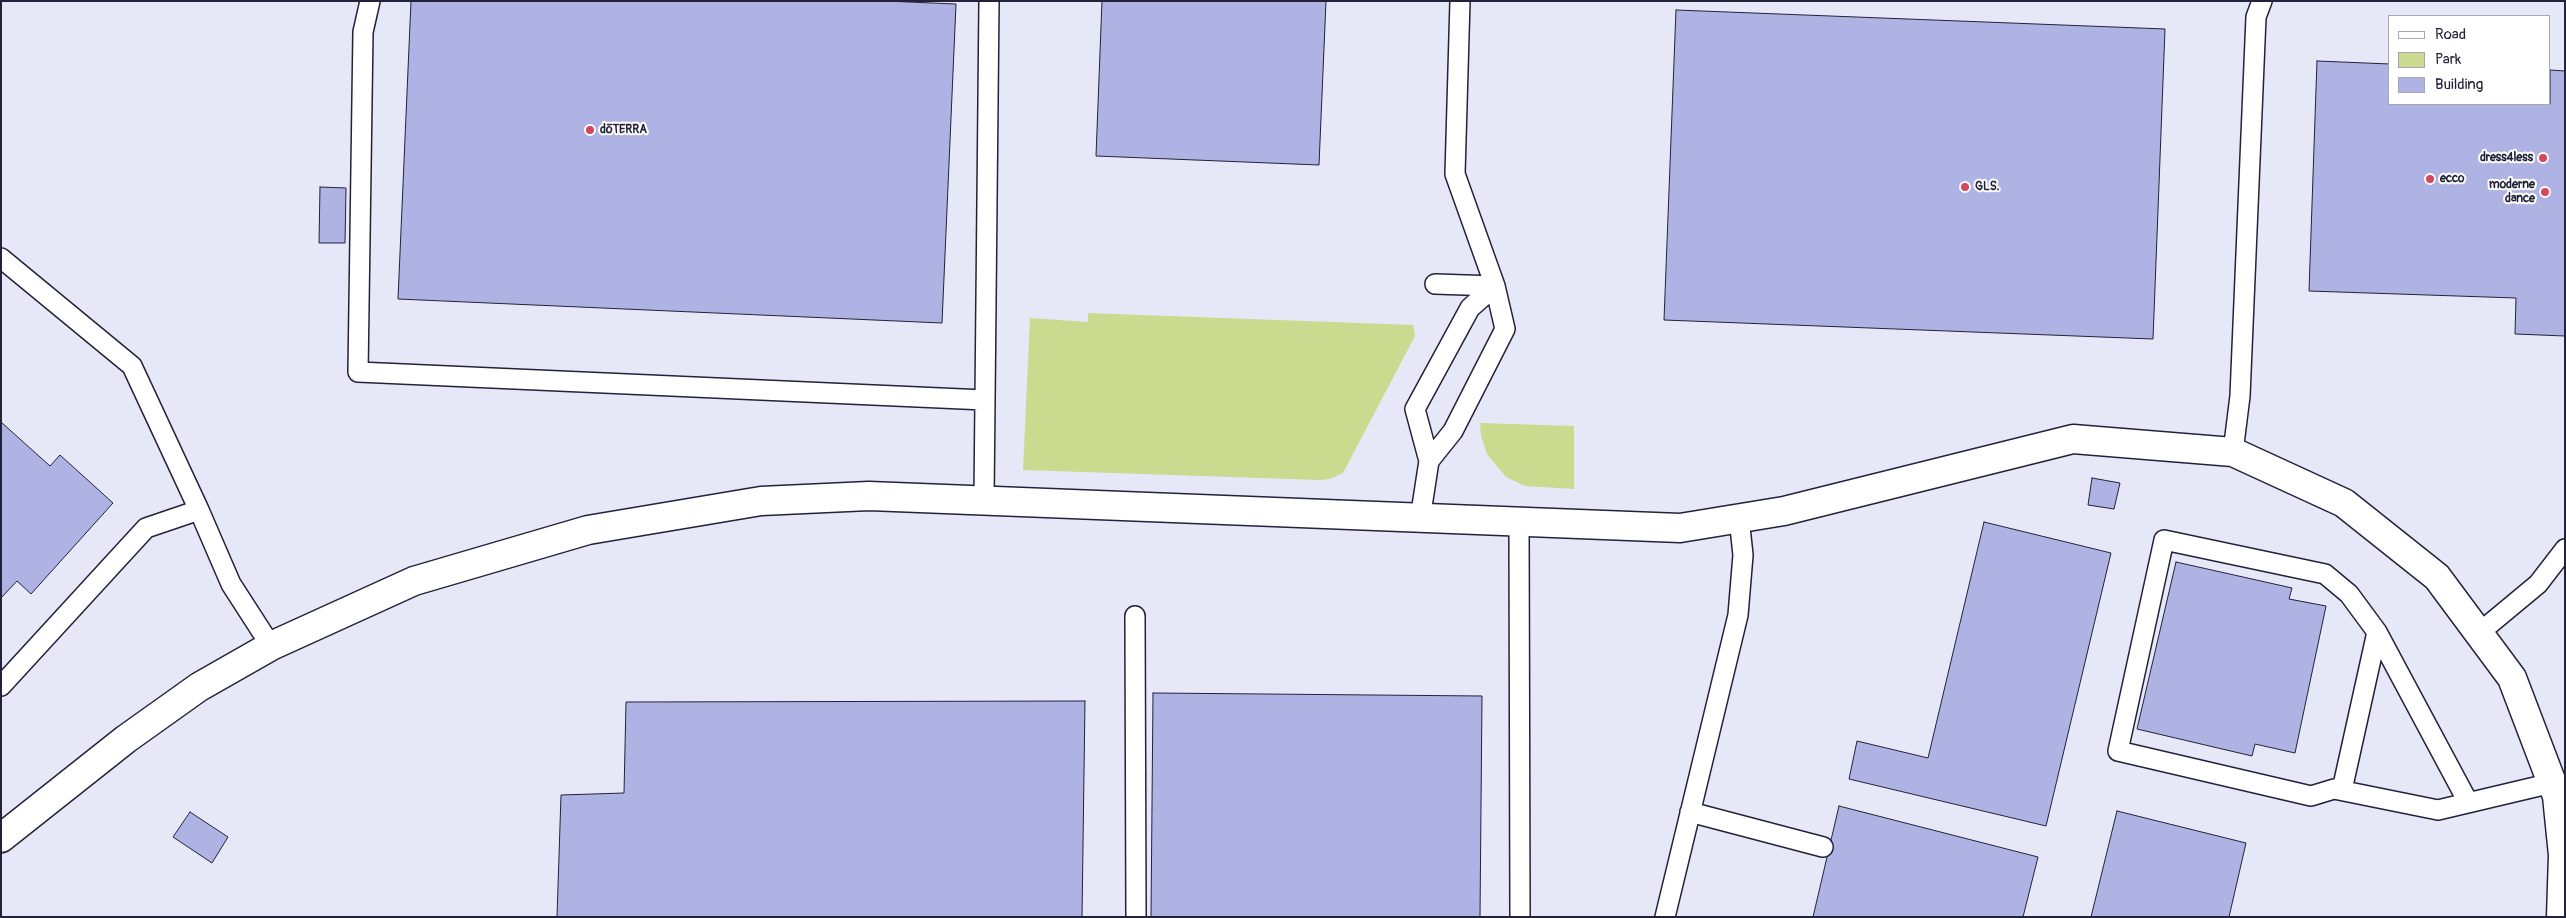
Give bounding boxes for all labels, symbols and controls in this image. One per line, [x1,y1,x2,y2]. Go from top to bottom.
legend [2388,15,2551,105]
text: Road [2435,25,2466,44]
text: Park [2435,50,2461,69]
text: Building [2435,75,2483,94]
place label: dōTERRA [600,123,647,137]
marker: dōTERRA [584,124,596,136]
place label: dress4less [2480,151,2533,165]
marker: dress4less [2537,152,2549,164]
place label: ecco [2440,172,2465,186]
marker: ecco [2424,173,2436,185]
place label: moderne dance [2489,178,2535,206]
place label: GLS. [1975,180,1999,194]
marker: GLS. [1959,181,1971,193]
marker: moderne dance [2539,186,2551,198]

